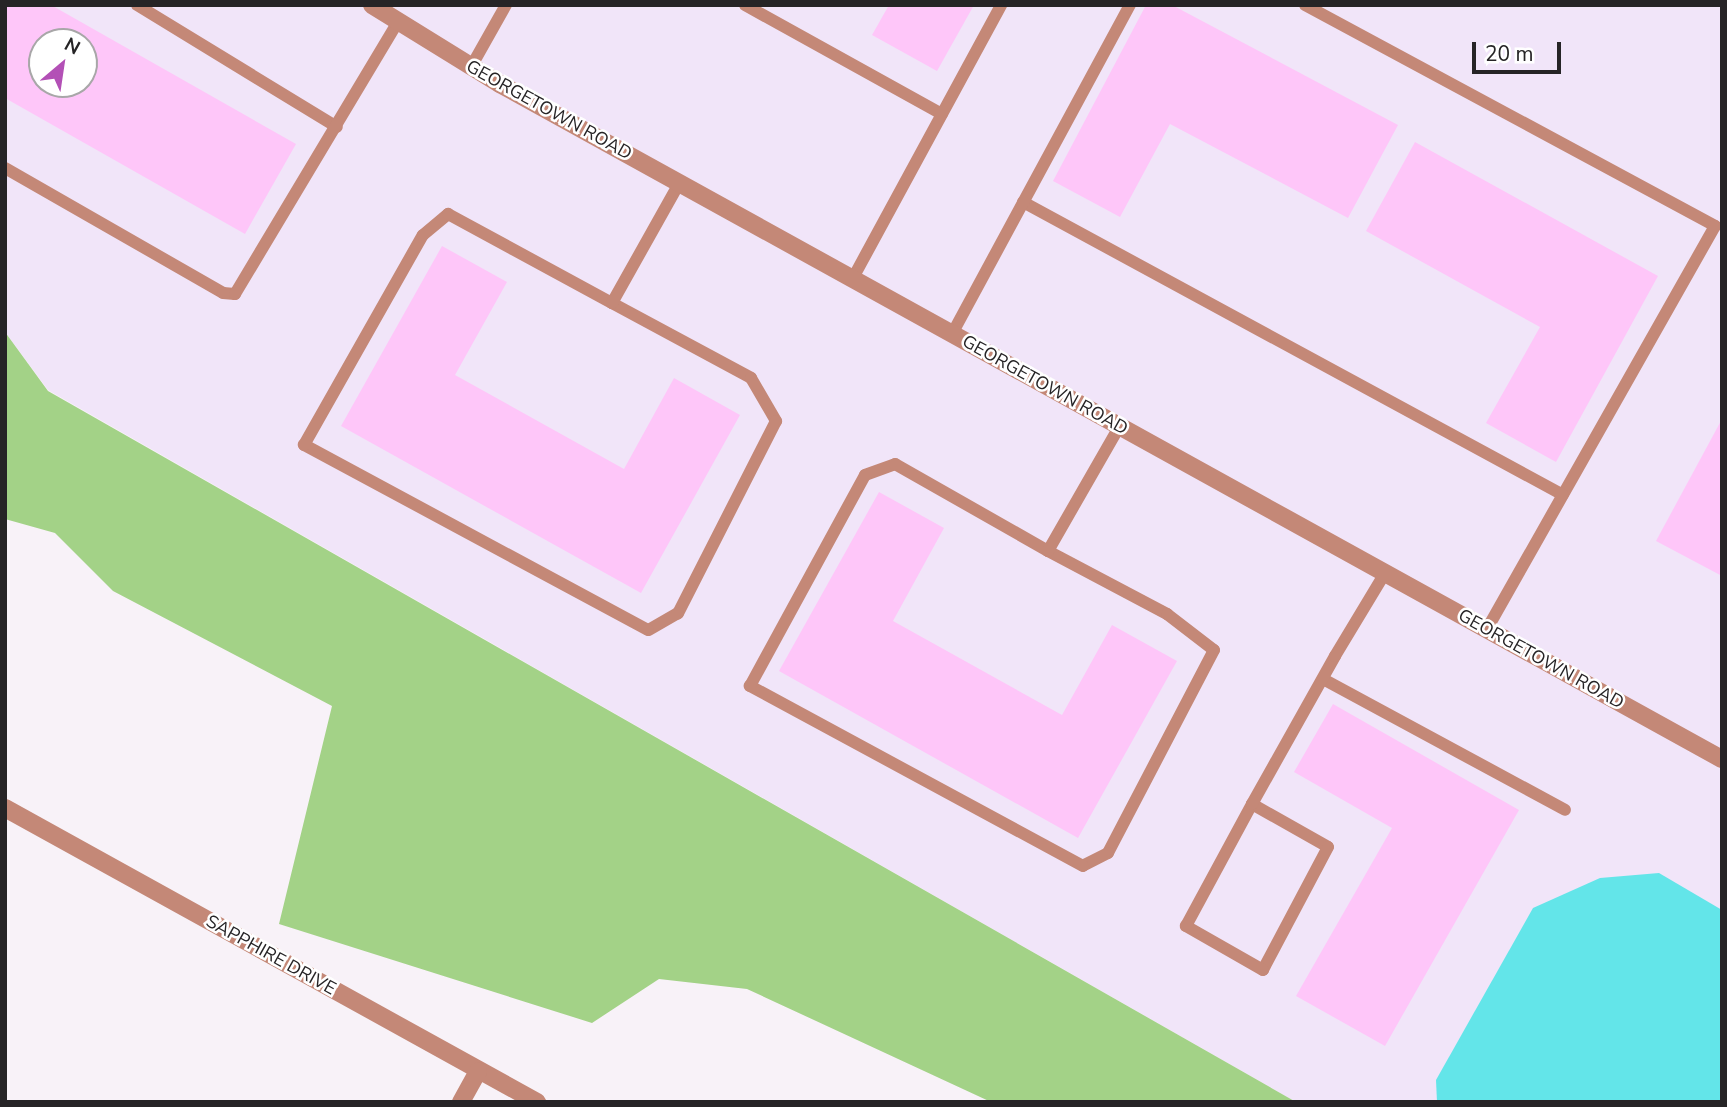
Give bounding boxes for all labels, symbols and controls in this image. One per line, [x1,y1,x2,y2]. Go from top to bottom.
north arrow [28,28,98,98]
scale bar [1475,28,1564,72]
text: N [60,32,85,61]
text: 20 m [1485,40,1534,68]
street label: GEORGETOWN ROAD [462,55,636,165]
street label: GEORGETOWN ROAD [958,330,1132,440]
street label: GEORGETOWN ROAD [1454,604,1628,714]
street label: SAPPHIRE DRIVE [202,910,340,1000]

